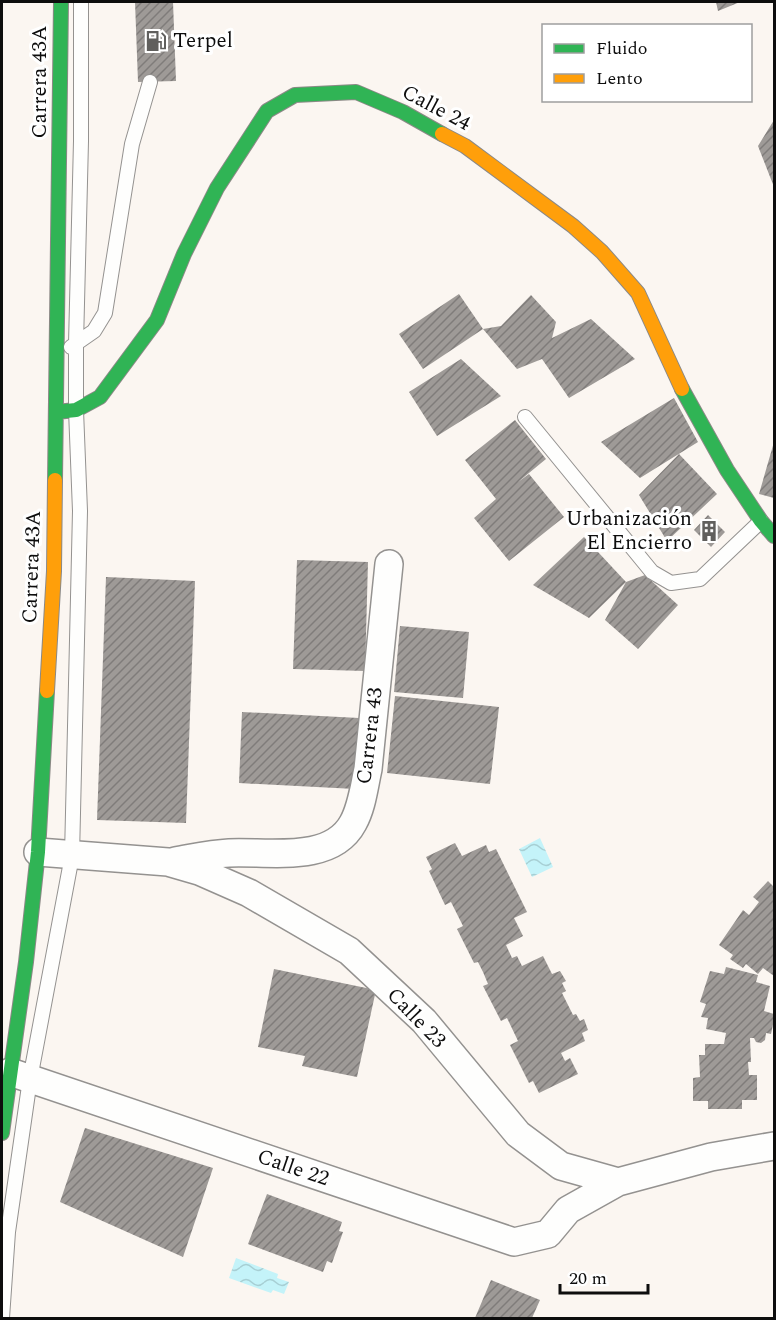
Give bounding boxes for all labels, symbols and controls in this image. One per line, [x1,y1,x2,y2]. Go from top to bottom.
legend [542,24,752,102]
street label: Carrera 43A [24,25,56,139]
place label: Terpel [173,25,233,57]
fuel station icon: Terpel [144,29,168,53]
text: Fluido [596,35,648,62]
text: Lento [596,65,643,92]
street label: Calle 24 [396,76,477,140]
place label: Urbanización El Encierro [566,503,692,559]
street label: Carrera 43A [14,510,50,624]
building icon: Urbanización El Encierro [697,519,721,543]
street label: Carrera 43 [348,685,392,786]
street label: Calle 23 [379,980,454,1056]
street label: Calle 22 [253,1141,333,1195]
scale bar [560,1257,648,1295]
text: 20 m [569,1265,607,1292]

